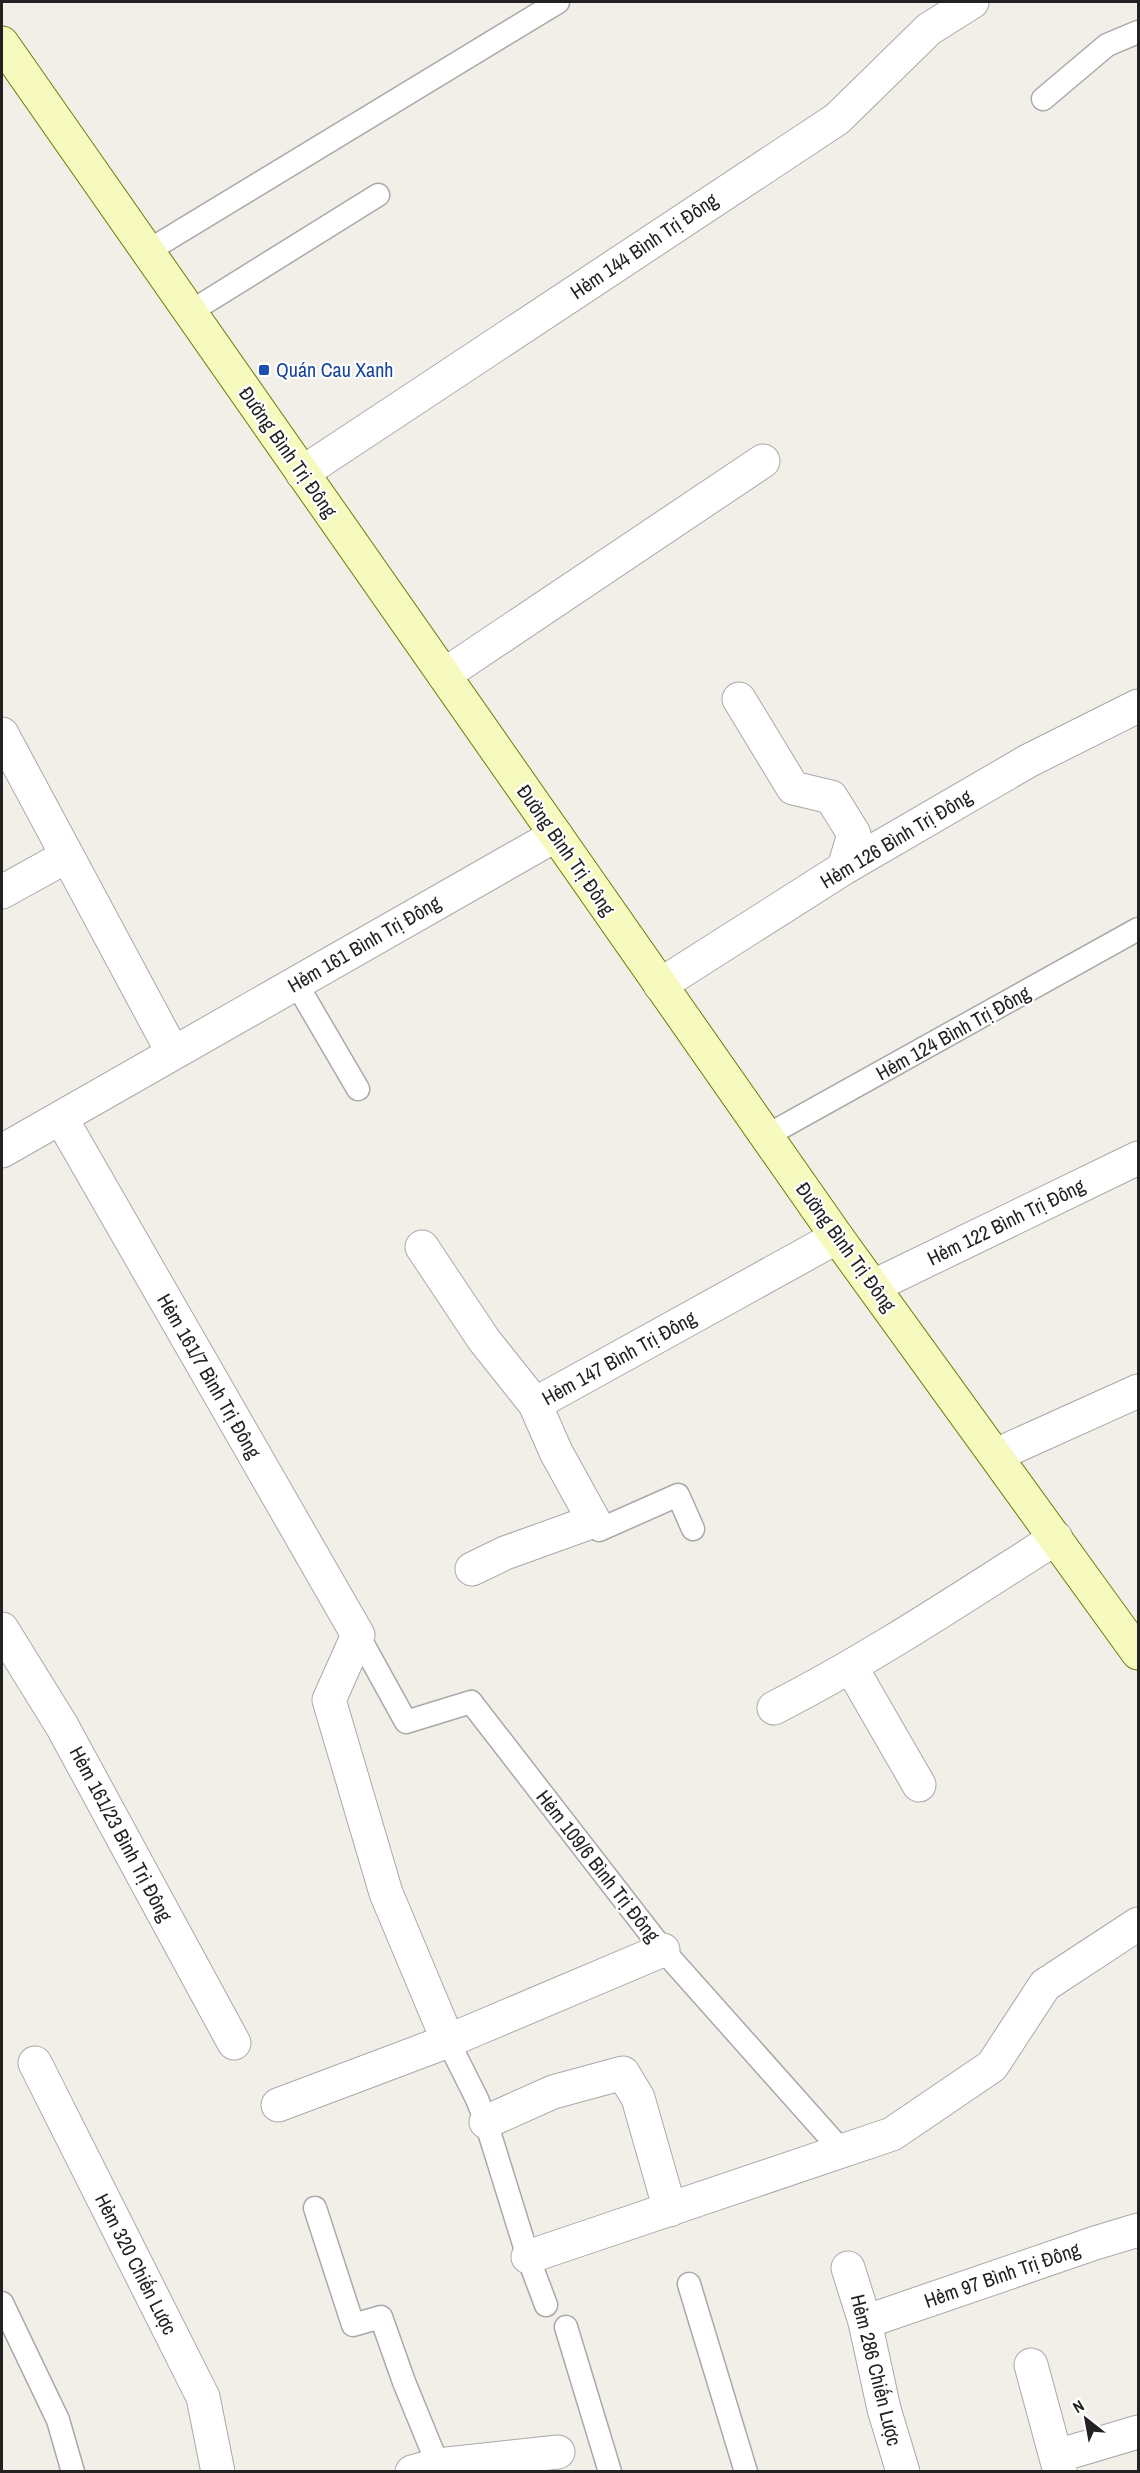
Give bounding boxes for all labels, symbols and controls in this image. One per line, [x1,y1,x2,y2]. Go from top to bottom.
street label: Hẻm 144 Bình Trị Đông [565,186,723,305]
place label: Quán Cau Xanh [276,356,393,383]
marker: Quán Cau Xanh [257,363,271,377]
street label: Đường Bình Trị Đông [233,381,344,523]
street label: Đường Bình Trị Đông [511,779,622,921]
street label: Hẻm 126 Bình Trị Đông [815,783,977,895]
street label: Hẻm 161 Bình Trị Đông [282,889,445,998]
street label: Hẻm 124 Bình Trị Đông [871,979,1035,1086]
street label: Hẻm 122 Bình Trị Đông [922,1172,1089,1271]
street label: Đường Bình Trị Đông [790,1176,903,1317]
street label: Hẻm 161/7 Bình Trị Đông [151,1288,268,1463]
street label: Hẻm 147 Bình Trị Đông [537,1304,701,1411]
street label: Hẻm 161/23 Bình Trị Đông [64,1741,179,1926]
street label: Hẻm 109/6 Bình Trị Đông [530,1784,666,1947]
street label: Hẻm 320 Chiến Lược [89,2189,184,2339]
street label: Hẻm 97 Bình Trị Đông [920,2235,1083,2314]
street label: Hẻm 286 Chiến Lược [845,2291,908,2448]
north arrow [1056,2389,1116,2449]
text: N [1069,2394,1088,2418]

